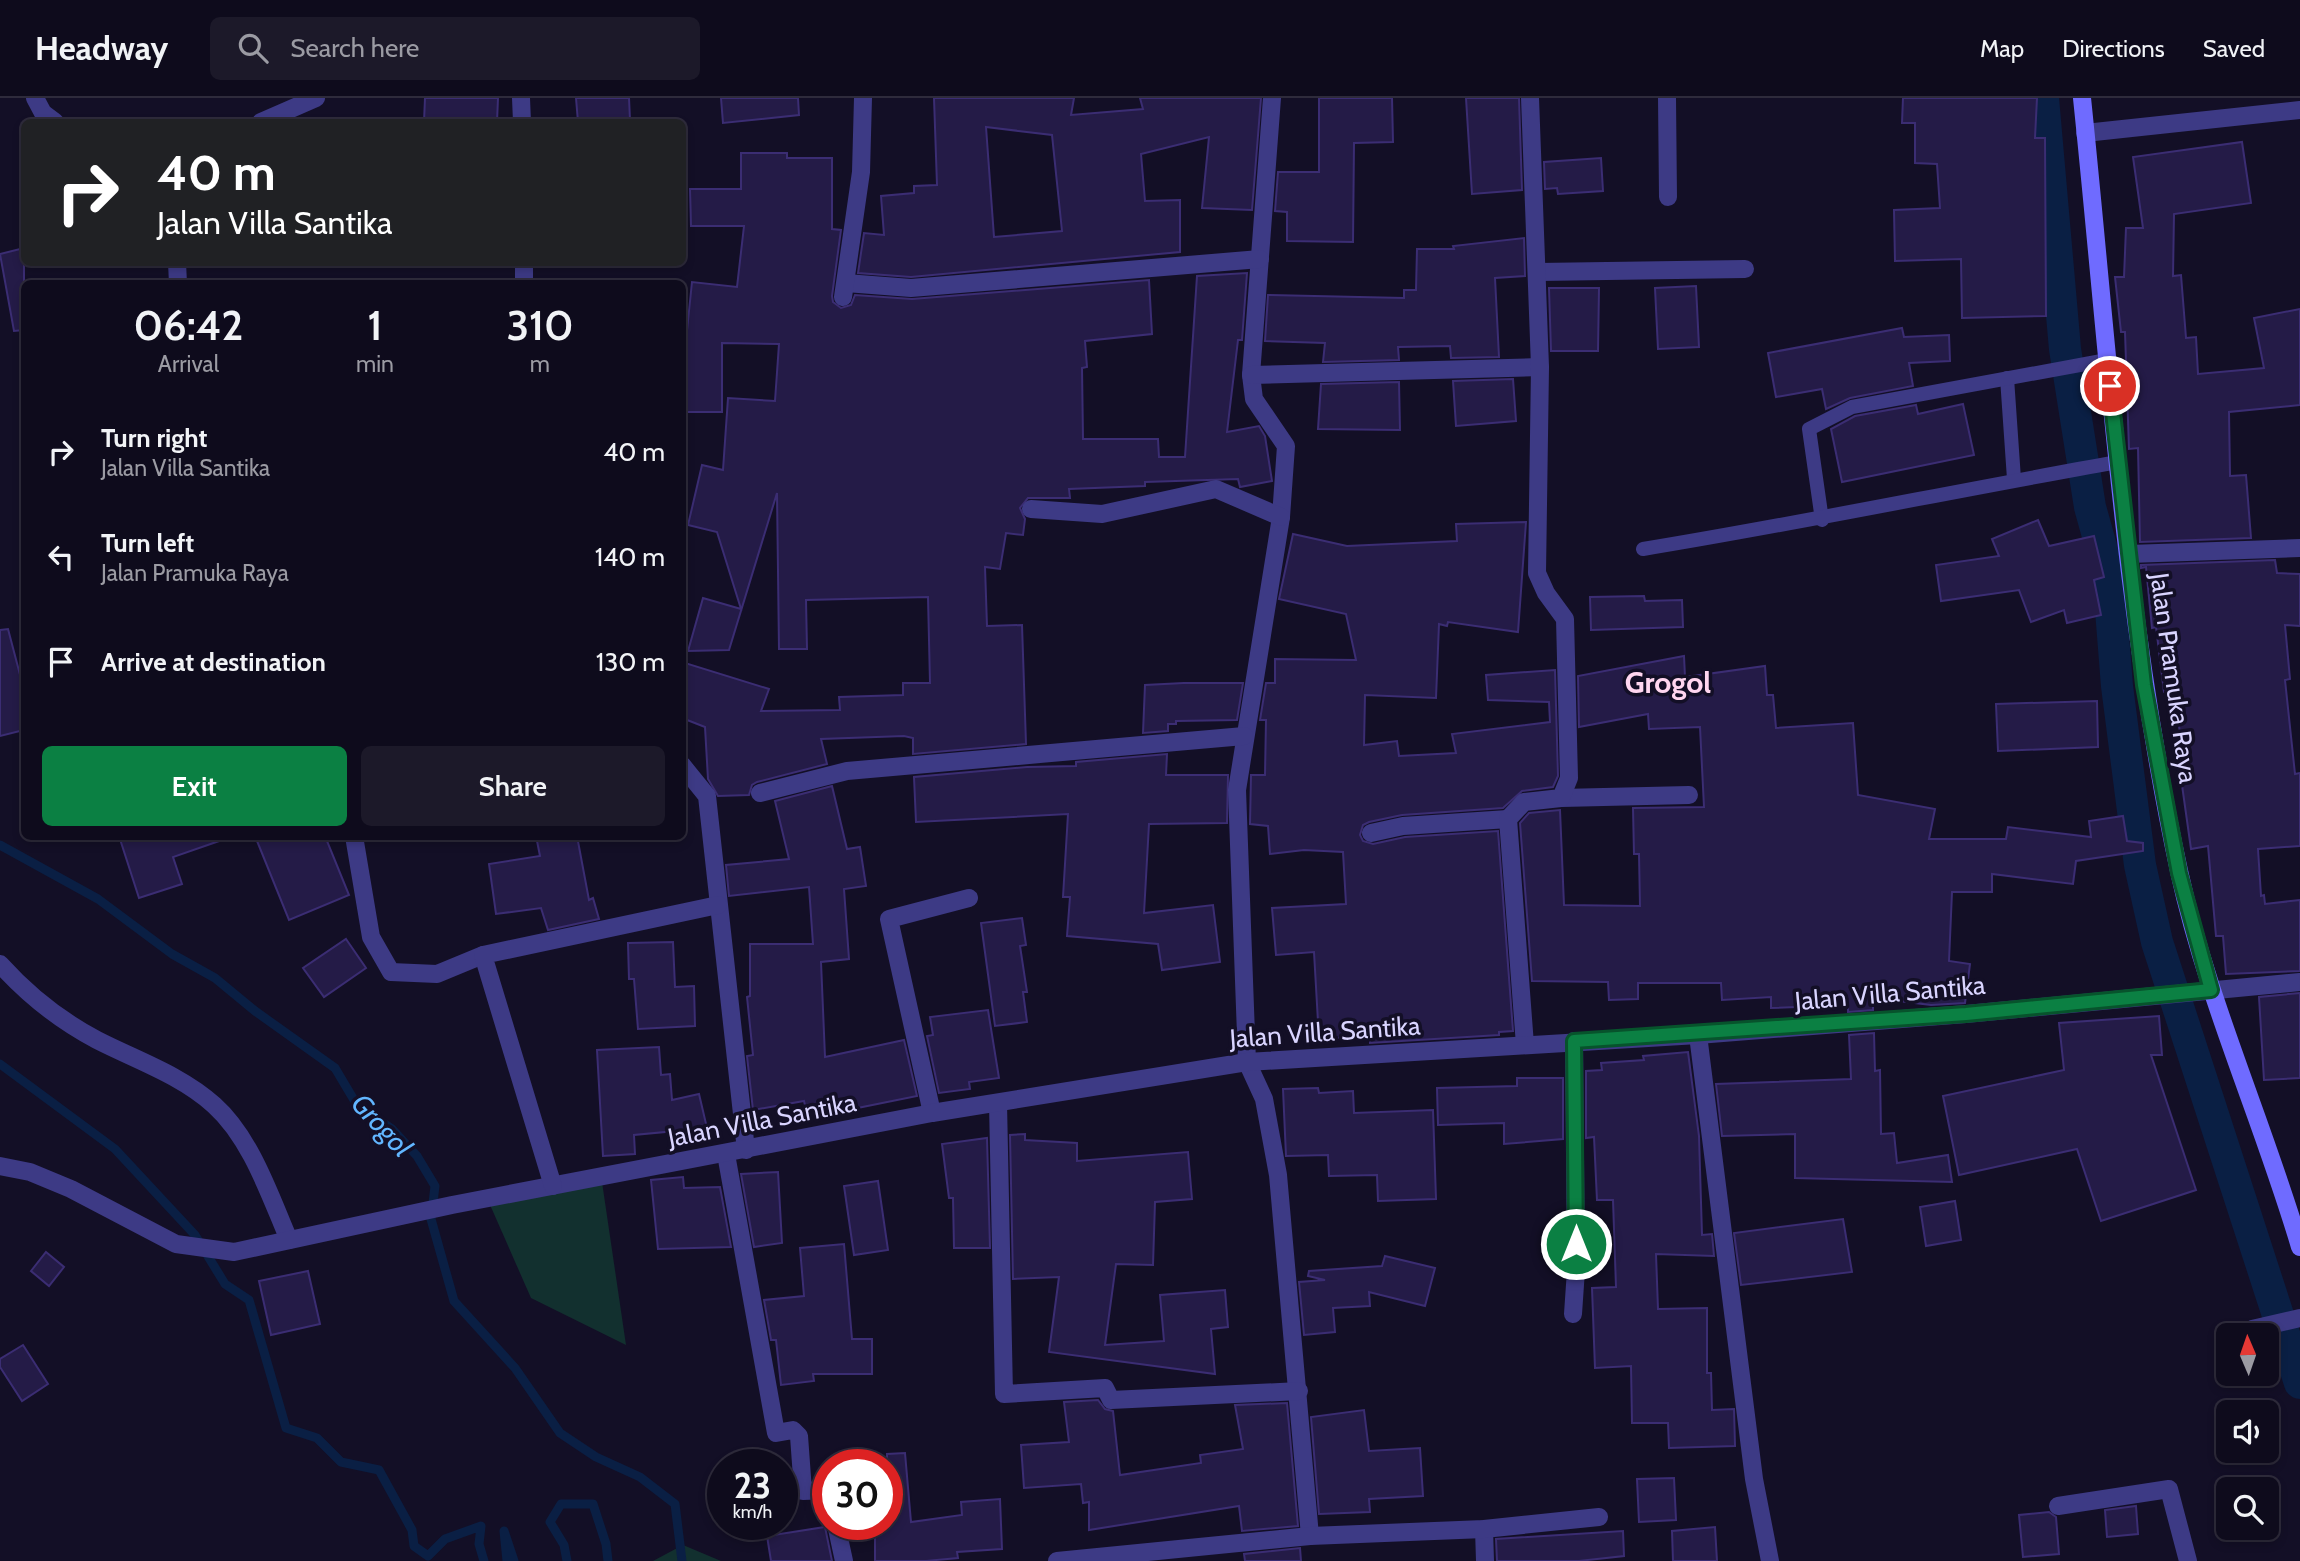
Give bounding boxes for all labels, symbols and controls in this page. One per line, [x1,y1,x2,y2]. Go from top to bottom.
search box [210,17,700,80]
text: Headway [35,28,168,68]
icon: search [234,29,272,67]
text: Search here [290,32,419,64]
text: Map [1980,34,2024,63]
text: Directions [2062,34,2165,63]
text: Saved [2203,34,2265,63]
text: 40 m [157,143,276,202]
icon: right [42,147,133,238]
text: Jalan Villa Santika [157,203,392,242]
text: 06:42 [134,299,243,351]
text: 1 [367,299,382,351]
text: 310 [506,299,573,351]
text: Arrival [158,350,219,378]
text: min [356,350,394,378]
text: m [530,350,550,378]
pin [2080,356,2140,416]
icon: arrive [2091,367,2129,405]
text: Turn right [101,422,207,454]
icon: right [42,433,80,471]
text: 40 m [603,436,665,468]
text: Jalan Villa Santika [101,454,270,482]
text: Turn left [101,527,194,559]
icon: left [42,538,80,576]
text: 140 m [595,541,665,573]
text: Jalan Pramuka Raya [101,559,289,587]
street label: Jalan Pramuka Raya [2143,570,2205,786]
icon: arrive [42,643,80,681]
text: Arrive at destination [101,646,326,678]
text: 130 m [596,646,665,678]
district label: Grogol [1625,664,1711,701]
button: Exit [42,746,347,826]
button: Share [361,746,665,826]
street label: Jalan Villa Santika [1792,969,1987,1017]
street label: Jalan Villa Santika [1228,1009,1422,1055]
water label: Grogol [344,1086,420,1164]
street label: Jalan Villa Santika [664,1086,859,1154]
position arrow [1539,1207,1613,1281]
north arrow [2216,1323,2278,1386]
map controls [2216,1323,2279,1540]
button: sound [2216,1400,2279,1463]
speed limit sign: 30 [812,1449,903,1540]
text: 23 [734,1464,771,1507]
button: search [2216,1477,2279,1540]
text: km/h [733,1501,772,1523]

